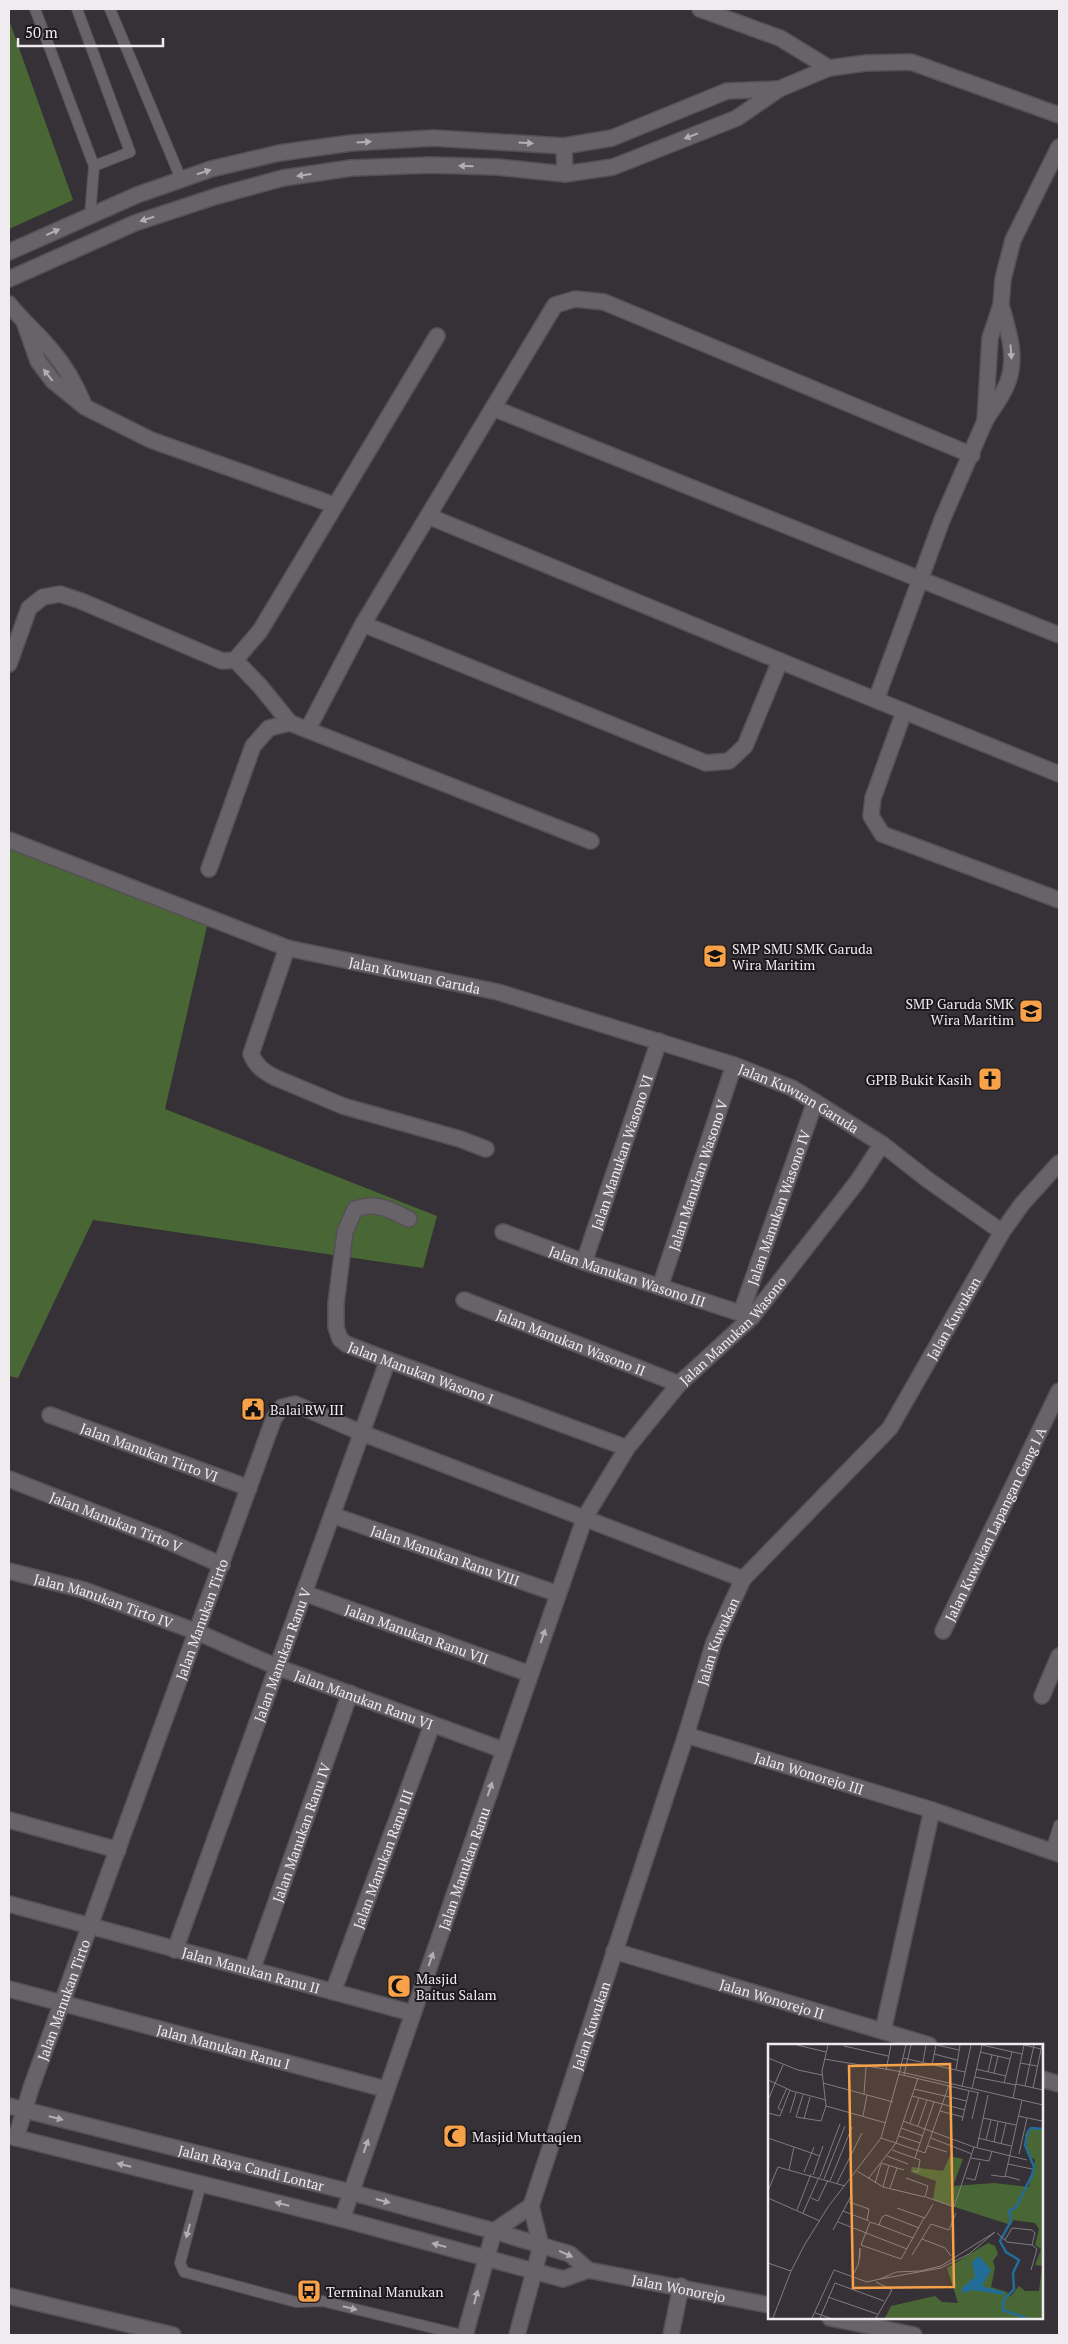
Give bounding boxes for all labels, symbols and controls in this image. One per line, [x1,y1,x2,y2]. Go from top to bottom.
scale bar [18,15,162,47]
text: 50 m [25,22,58,42]
one-way arrow [684,133,699,140]
one-way arrow [356,138,372,146]
one-way arrow [518,140,534,148]
one-way arrow [457,162,473,170]
one-way arrow [197,167,212,175]
one-way arrow [295,171,311,179]
one-way arrow [140,215,155,223]
one-way arrow [46,227,60,235]
one-way arrow [1008,344,1016,360]
one-way arrow [43,369,54,382]
place label: SMP SMU SMK Garuda Wira Maritim [732,939,873,974]
school or university icon: SMP SMU SMK Garuda Wira Maritim [702,943,728,969]
street label: Jalan Kuwuan Garuda [347,952,482,998]
place label: SMP Garuda SMK Wira Maritim [906,994,1015,1029]
school or university icon: SMP Garuda SMK Wira Maritim [1018,998,1044,1024]
street label: Jalan Kuwuan Garuda [736,1058,863,1137]
church icon: GPIB Bukit Kasih [977,1066,1003,1092]
place label: GPIB Bukit Kasih [866,1070,972,1089]
street label: Jalan Manukan Wasono VI [586,1072,657,1232]
street label: Jalan Manukan Wasono V [663,1097,731,1253]
street label: Jalan Manukan Wasono IV [742,1127,814,1288]
street label: Jalan Manukan Wasono III [547,1240,708,1311]
street label: Jalan Manukan Wasono [675,1272,790,1389]
street label: Jalan Kuwukan [922,1272,984,1363]
street label: Jalan Manukan Wasono II [494,1304,649,1380]
street label: Jalan Manukan Wasono I [345,1336,496,1408]
public building icon: Balai RW III [240,1396,266,1422]
place label: Balai RW III [270,1400,344,1419]
street label: Jalan Manukan Tirto VI [78,1418,221,1485]
street label: Jalan Kuwukan Lapangan Gang I A [940,1423,1050,1624]
street label: Jalan Manukan Tirto V [47,1486,185,1556]
street label: Jalan Manukan Ranu VIII [368,1520,522,1589]
street label: Jalan Manukan Tirto [170,1556,232,1682]
street label: Jalan Manukan Tirto IV [32,1568,176,1632]
street label: Jalan Manukan Ranu V [249,1584,315,1724]
street label: Jalan Kuwukan [692,1594,743,1687]
street label: Jalan Manukan Ranu VII [343,1599,491,1668]
one-way arrow [540,1628,547,1643]
street label: Jalan Manukan Ranu VI [292,1665,436,1733]
street label: Jalan Wonorejo III [752,1747,866,1798]
street label: Jalan Manukan Ranu IV [267,1760,334,1905]
one-way arrow [486,1781,494,1796]
street label: Jalan Manukan Ranu III [348,1787,417,1931]
street label: Jalan Manukan Ranu [433,1804,493,1932]
street label: Jalan Manukan Tirto [32,1936,94,2063]
street label: Jalan Manukan Ranu II [180,1942,322,1997]
one-way arrow [427,1951,435,1966]
place label: Masjid Baitus Salam [416,1969,497,2004]
mosque icon: Masjid Baitus Salam [386,1973,412,1999]
street label: Jalan Wonorejo II [717,1974,827,2023]
street label: Jalan Kuwukan [567,1978,614,2073]
street label: Jalan Manukan Ranu I [155,2019,292,2073]
inset map [768,2044,1043,2319]
one-way arrow [49,2114,64,2122]
mosque icon: Masjid Muttaqien [442,2123,468,2149]
place label: Masjid Muttaqien [472,2127,582,2146]
one-way arrow [363,2138,370,2153]
street label: Jalan Raya Candi Lontar [176,2140,327,2195]
one-way arrow [116,2161,131,2169]
one-way arrow [376,2197,391,2205]
one-way arrow [274,2200,289,2208]
one-way arrow [184,2223,192,2238]
one-way arrow [431,2241,446,2249]
one-way arrow [559,2250,574,2259]
street label: Jalan Wonorejo [630,2269,728,2306]
bus stop icon: Terminal Manukan [296,2278,322,2304]
place label: Terminal Manukan [326,2282,444,2301]
one-way arrow [472,2289,480,2304]
one-way arrow [343,2304,358,2312]

